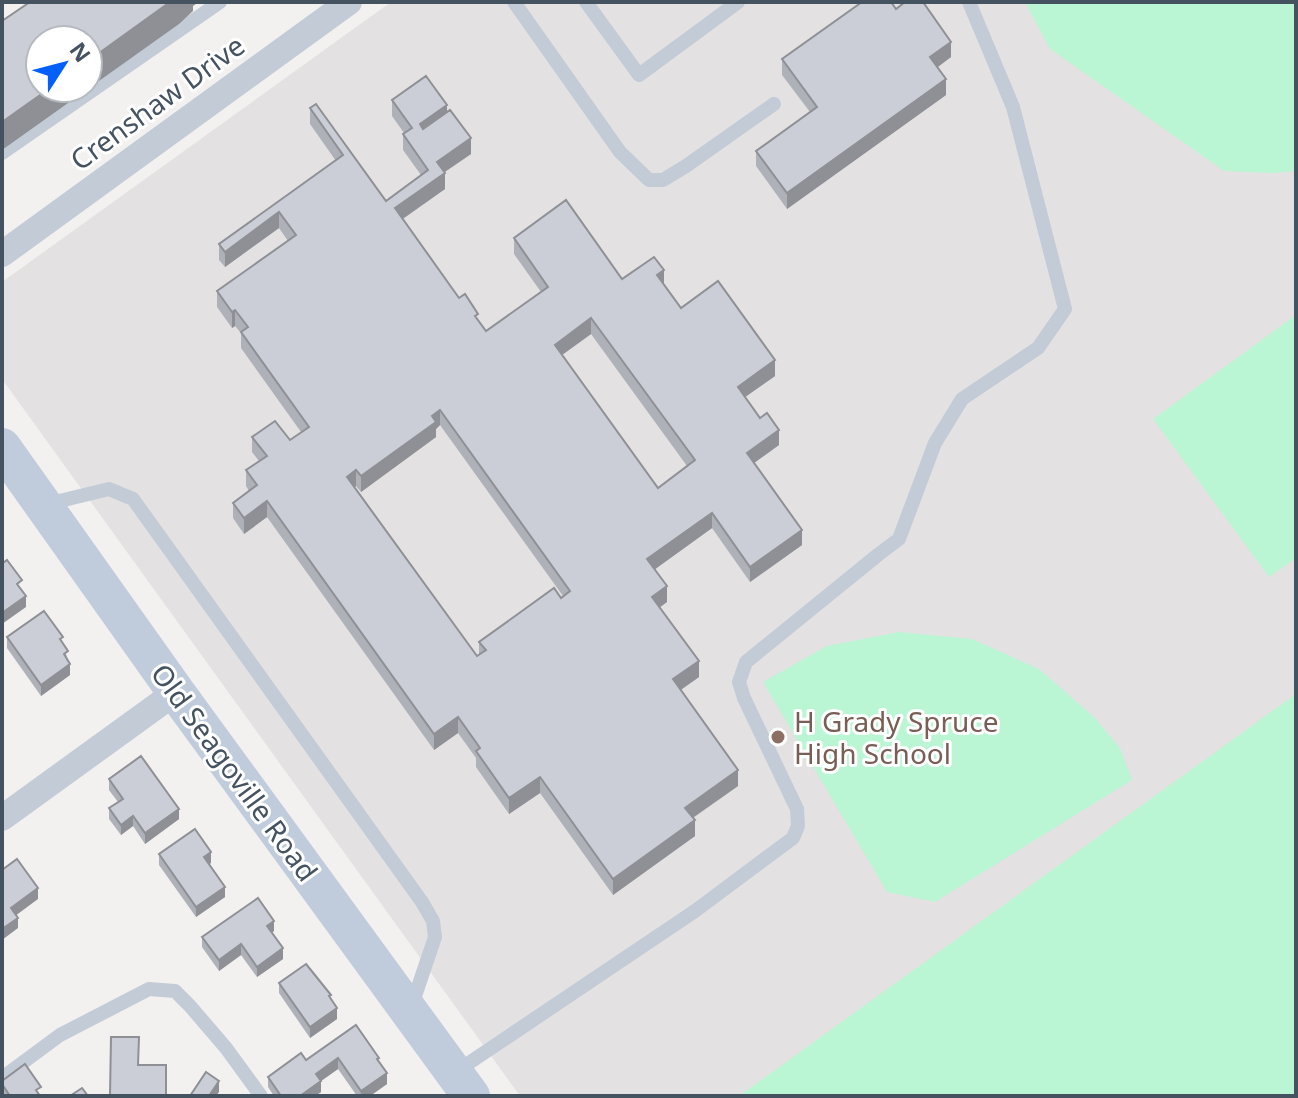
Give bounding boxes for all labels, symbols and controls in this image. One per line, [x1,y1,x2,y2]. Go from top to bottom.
north arrow [24,24,104,104]
street label: Crenshaw Drive [62,26,252,178]
text: N [64,36,98,68]
street label: Old Seagoville Road [143,656,327,888]
place label: H Grady Spruce High School [794,702,999,772]
marker: H Grady Spruce High School [769,728,787,746]

